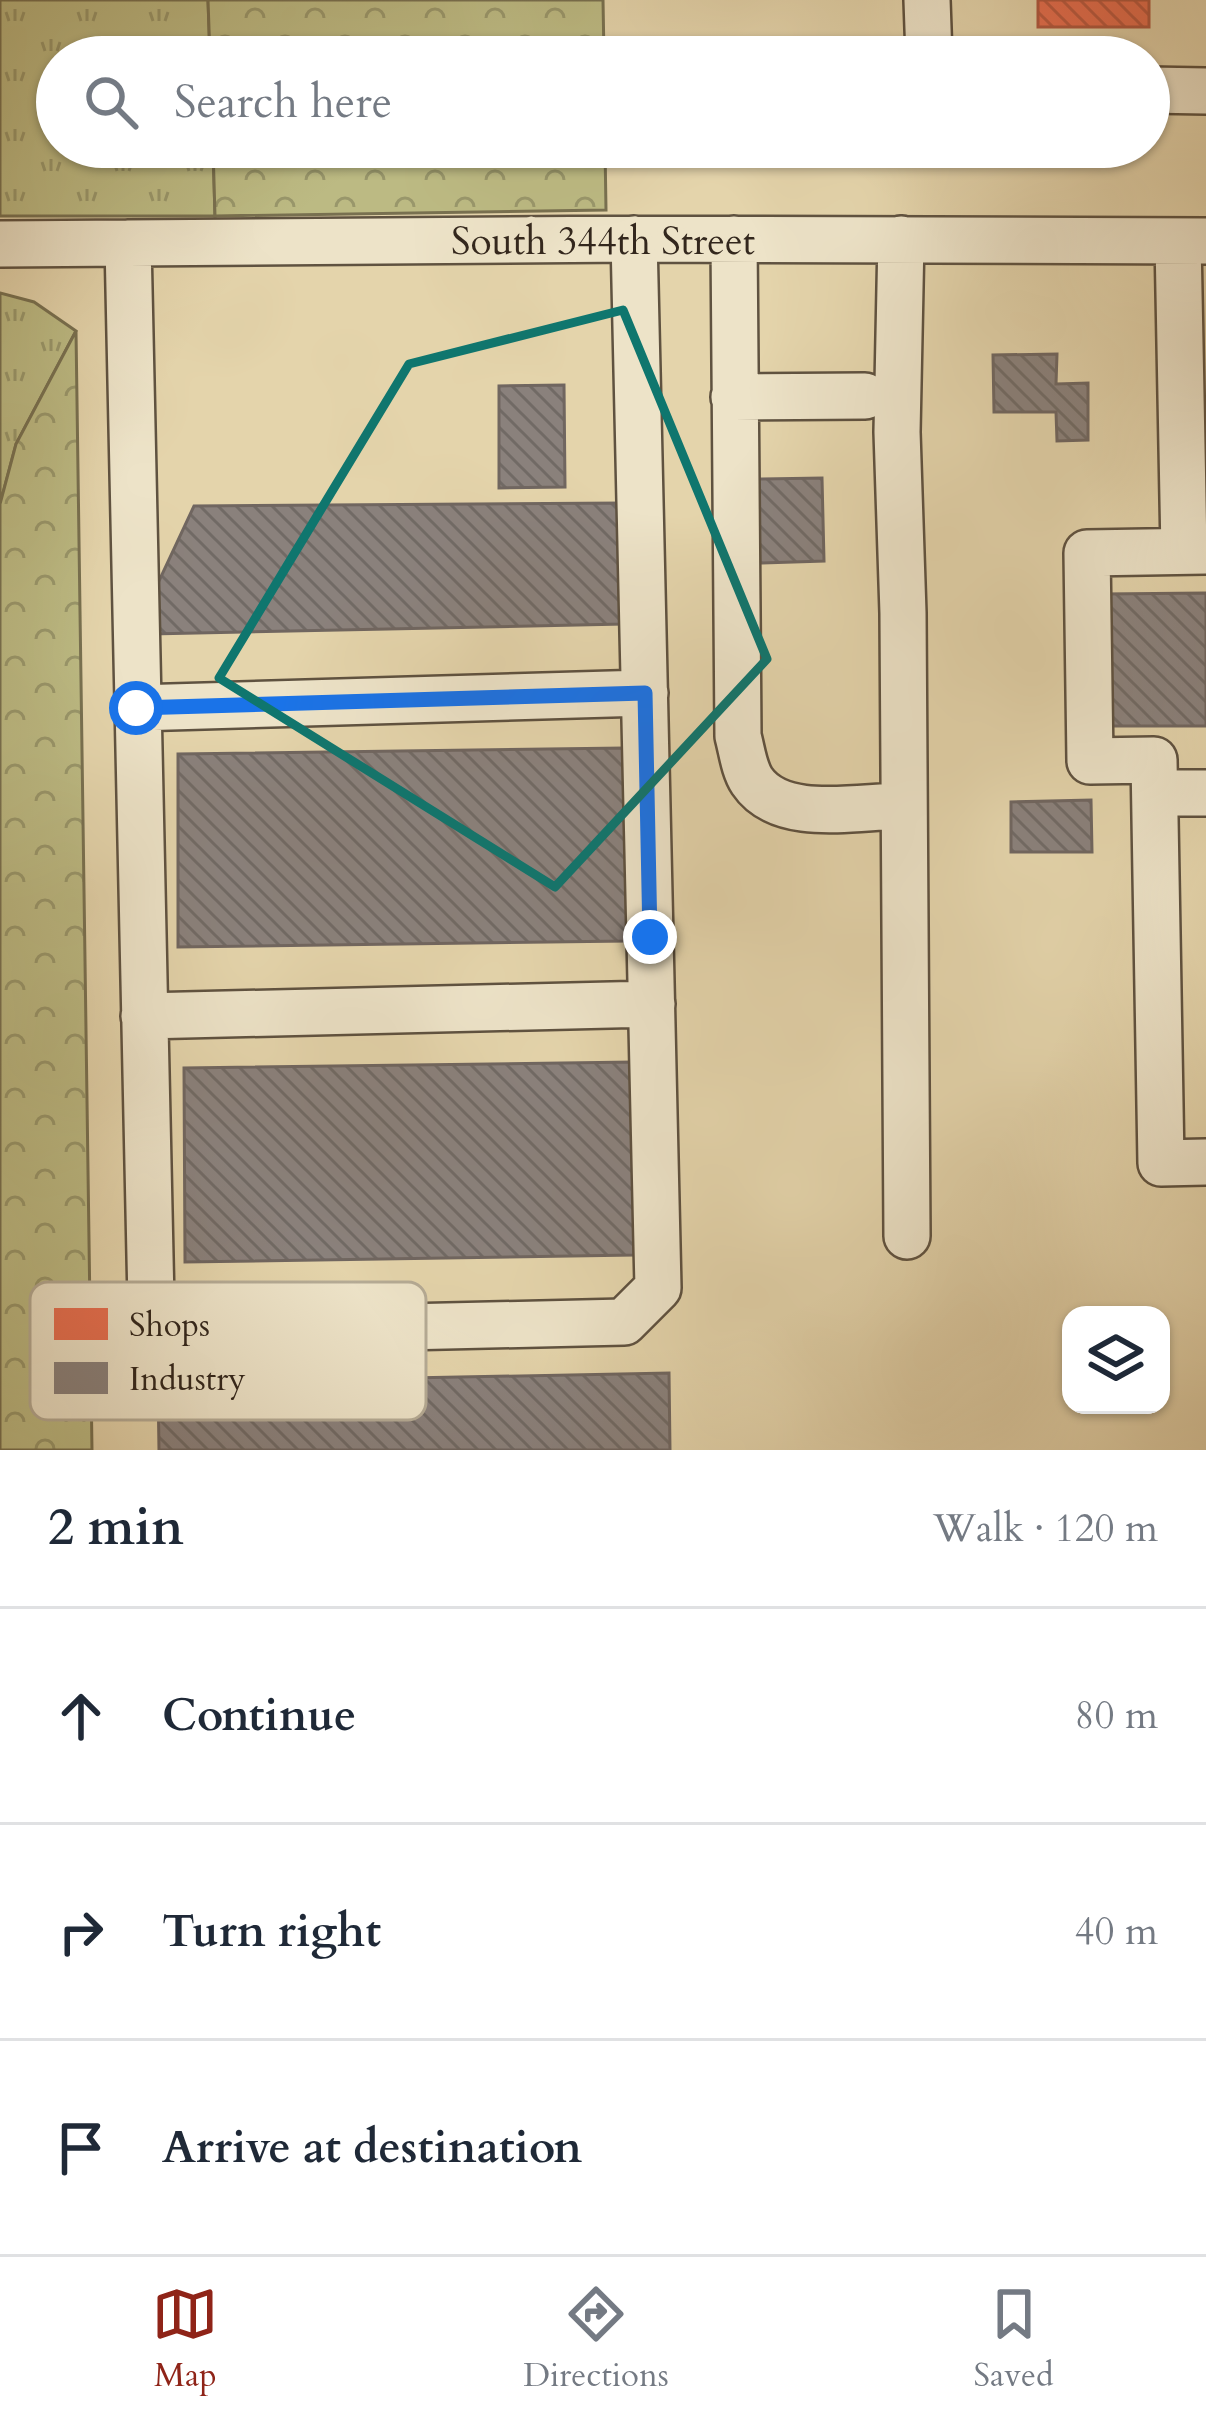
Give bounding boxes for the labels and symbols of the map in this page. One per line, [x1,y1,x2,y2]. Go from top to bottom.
street label: South 344th Street [451,215,755,268]
route start [109,681,163,735]
route end [623,910,677,964]
legend [30,1282,426,1420]
text: Shops [129,1303,210,1348]
text: Industry [129,1357,246,1402]

